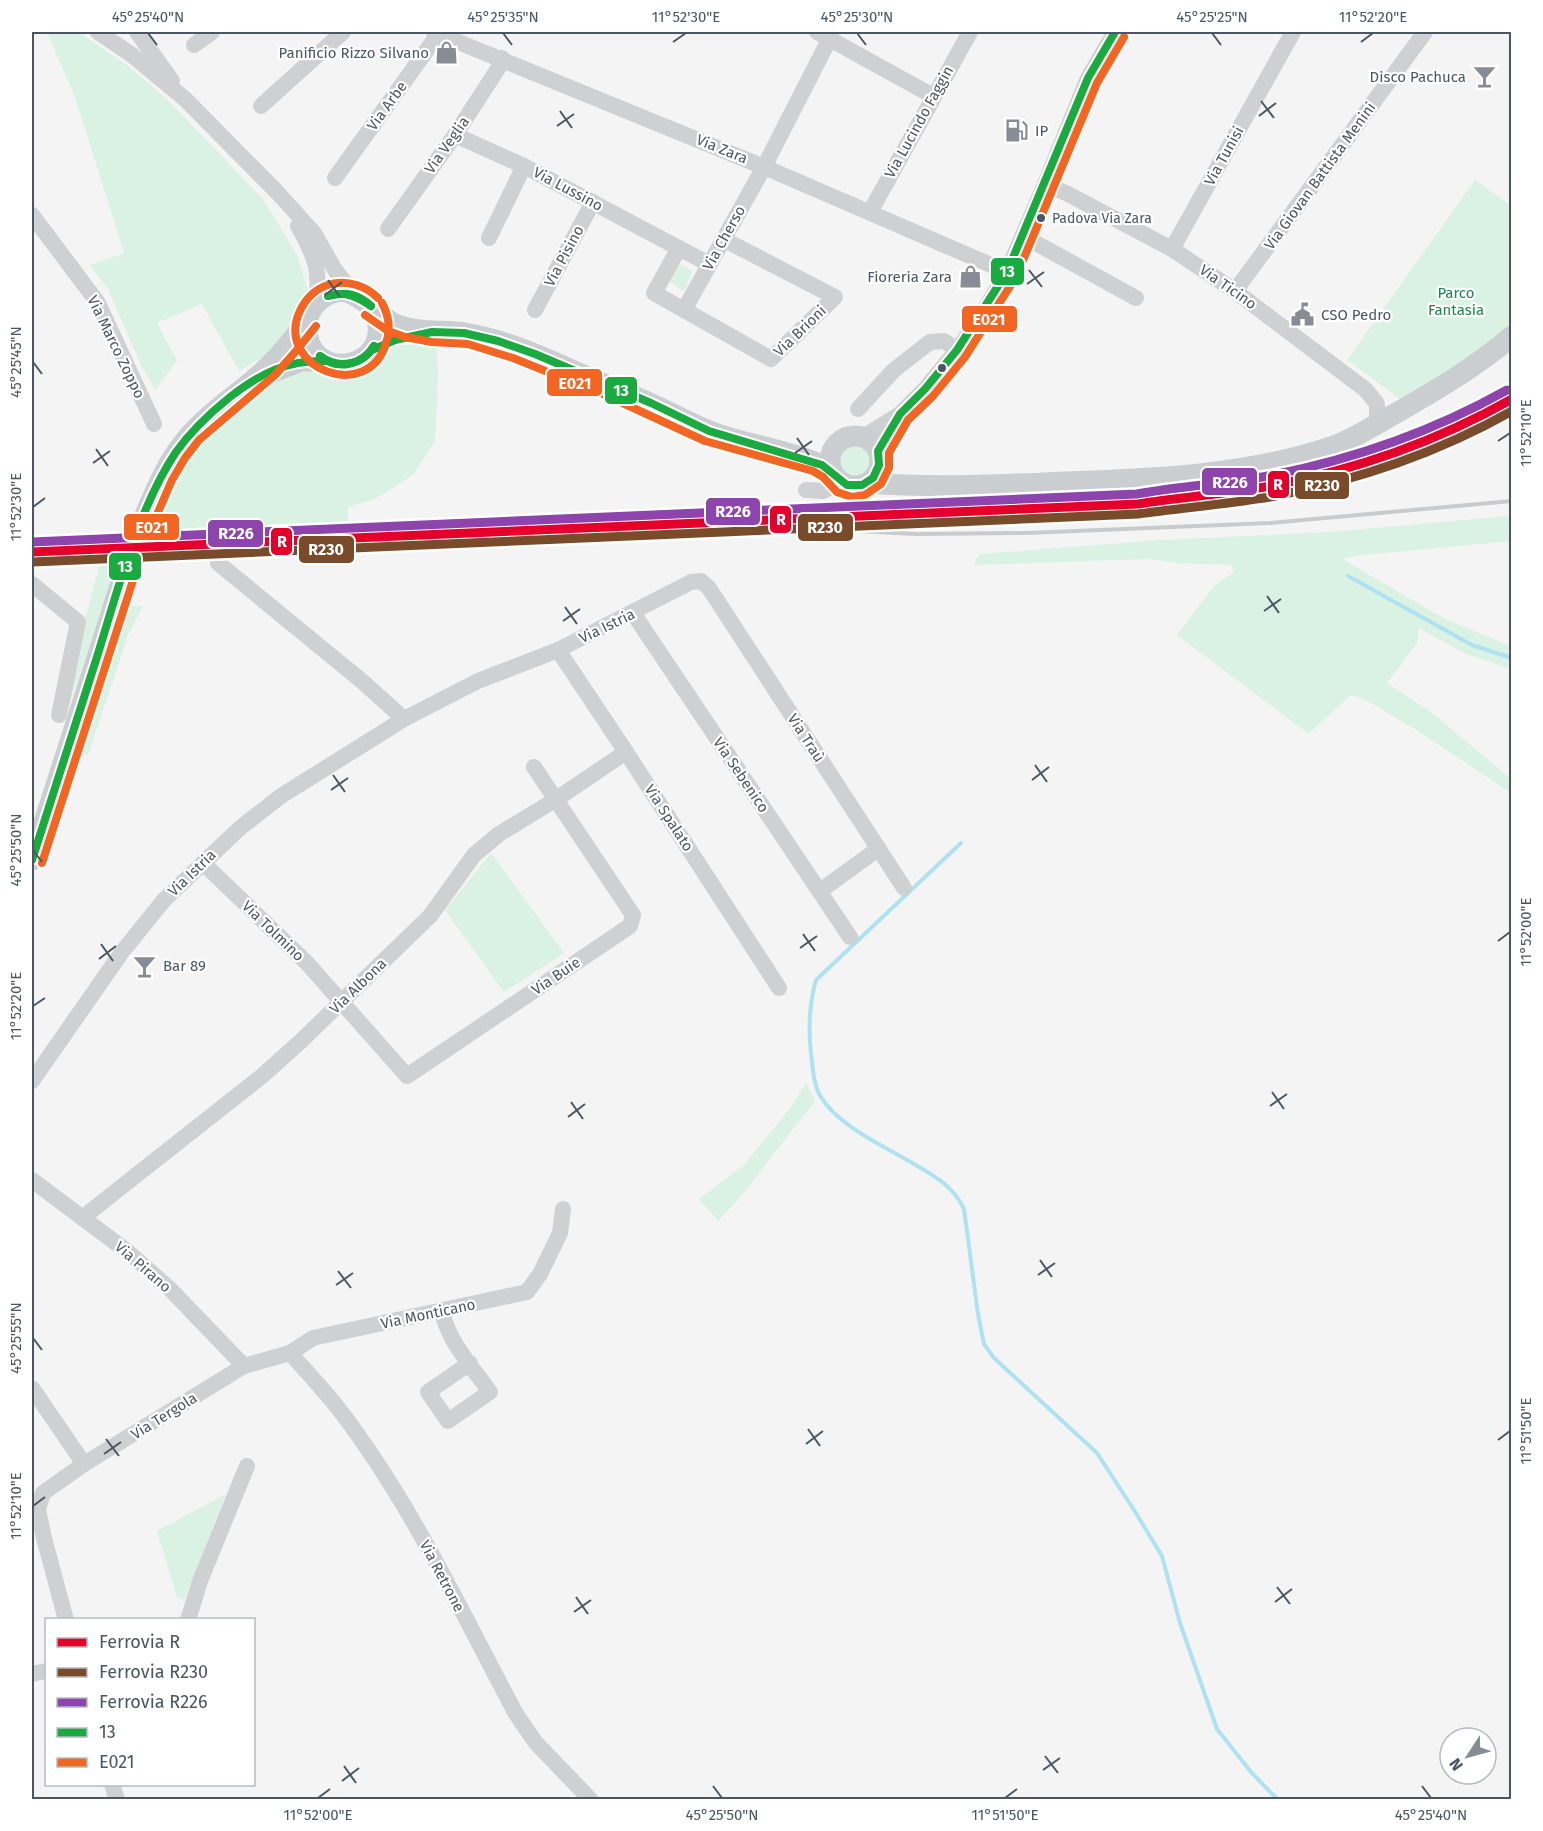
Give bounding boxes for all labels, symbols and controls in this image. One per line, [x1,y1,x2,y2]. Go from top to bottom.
text: 45°25'40"N [112,8,184,26]
text: 45°25'35"N [467,8,539,26]
text: 11°52'30"E [652,8,720,26]
text: 45°25'30"N [821,8,893,26]
text: 45°25'25"N [1176,8,1248,26]
text: 11°52'20"E [1339,8,1407,26]
shop icon: Panificio Rizzo Silvano [434,40,460,66]
place label: Panificio Rizzo Silvano [279,44,429,62]
street label: Via Lucindo Faggin [881,63,957,181]
bar icon: Disco Pachuca [1471,64,1497,90]
place label: Disco Pachuca [1370,68,1466,86]
street label: Via Arbe [363,78,411,134]
street label: Via Giovan Battista Menini [1260,99,1380,253]
street label: Via Veglia [421,113,473,177]
fuel station icon: IP [1004,118,1030,144]
place label: IP [1035,122,1048,140]
street label: Via Tunisi [1200,123,1248,189]
street label: Via Zara [694,131,750,167]
street label: Via Lussino [530,163,606,215]
street label: Via Cherso [699,202,749,274]
place label: Padova Via Zara [1052,210,1152,227]
marker: Padova Via Zara [1035,212,1047,224]
street label: Via Pisino [540,222,588,290]
line badge: 13 [990,257,1025,286]
street label: Via Ticino [1196,261,1260,313]
text: 13 [999,262,1015,281]
shop icon: Fioreria Zara [957,264,983,290]
place label: Fioreria Zara [867,268,952,286]
park label: Parco Fantasia [1428,284,1484,319]
street label: Via Marco Zoppo [83,293,149,401]
street label: Via Brioni [770,302,830,360]
public building icon: CSO Pedro [1290,302,1316,328]
line badge: E021 [961,305,1018,333]
place label: CSO Pedro [1321,306,1391,324]
text: E021 [973,310,1005,329]
text: 45°25'45"N [7,326,25,398]
unlabelled marker [936,362,948,374]
line badge: E021 [546,368,603,397]
text: E021 [559,374,591,393]
line badge: 13 [604,376,638,405]
text: 13 [613,381,629,400]
text: 11°52'10"E [1517,399,1535,467]
line badge: R226 [1201,467,1258,496]
line badge: R [1267,470,1290,499]
line badge: R230 [1294,471,1350,500]
text: 11°52'30"E [7,473,25,541]
text: R226 [1212,473,1248,492]
text: R [1273,475,1283,494]
text: R230 [1304,476,1340,495]
line badge: R226 [705,497,761,526]
text: R226 [715,502,751,521]
line badge: R [769,505,792,534]
text: R [776,510,786,529]
line badge: E021 [123,513,180,541]
line badge: R230 [797,513,854,542]
text: E021 [136,518,168,537]
text: R230 [807,518,843,537]
line badge: R226 [207,519,264,548]
text: R226 [218,524,254,543]
line badge: R [270,527,293,556]
text: R [277,532,287,551]
line badge: R230 [298,535,355,564]
text: R230 [308,540,344,559]
line badge: 13 [108,552,142,581]
text: 13 [117,557,133,576]
street label: Via Istria [576,605,638,647]
street label: Via Traù [784,710,828,766]
street label: Via Sebenico [709,734,773,816]
street label: Via Spalato [641,781,697,855]
text: 45°25'50"N [7,814,25,886]
street label: Via Istria [164,846,220,900]
street label: Via Tolmino [238,897,308,965]
text: 11°52'00"E [1517,897,1535,967]
bar icon: Bar 89 [132,953,158,979]
street label: Via Buie [528,953,584,999]
street label: Via Albona [326,954,390,1018]
place label: Bar 89 [163,957,206,975]
text: 11°52'20"E [7,972,25,1040]
street label: Via Pirano [111,1238,175,1296]
street label: Via Monticano [379,1295,477,1333]
text: 45°25'55"N [7,1302,25,1374]
street label: Via Tergola [128,1389,200,1443]
text: 11°51'50"E [1517,1398,1535,1464]
text: 11°52'10"E [7,1472,25,1540]
street label: Via Retrone [416,1537,468,1615]
legend [45,1618,255,1786]
text: Ferrovia R [99,1631,180,1653]
text: Ferrovia R230 [99,1661,208,1683]
text: Ferrovia R226 [99,1691,208,1713]
text: 13 [99,1721,116,1743]
north arrow [1438,1726,1498,1786]
text: E021 [99,1751,135,1773]
text: N [1445,1755,1467,1774]
text: 11°52'00"E [283,1806,353,1824]
text: 45°25'50"N [686,1806,758,1824]
text: 11°51'50"E [972,1806,1038,1824]
text: 45°25'40"N [1395,1806,1467,1824]

